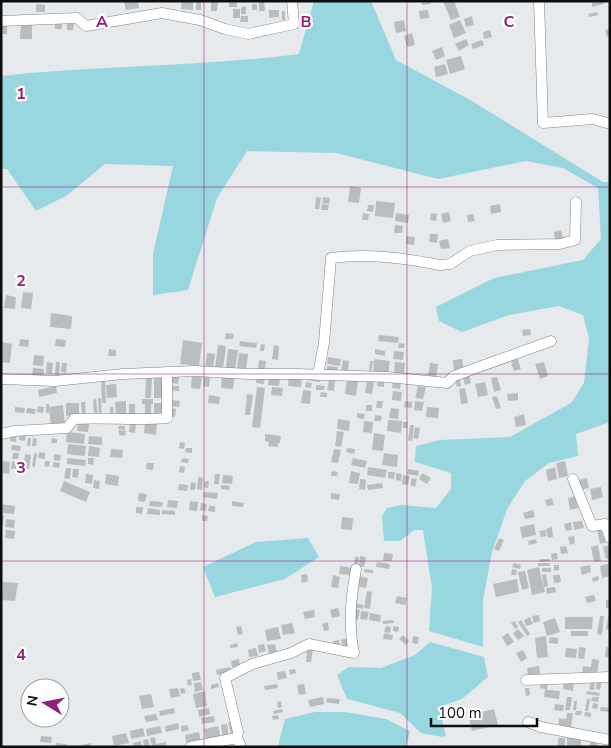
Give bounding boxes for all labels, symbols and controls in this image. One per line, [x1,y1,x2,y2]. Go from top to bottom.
text: A [96,11,108,33]
text: B [300,11,312,33]
text: C [504,11,515,33]
text: 1 [16,83,26,105]
text: 2 [16,270,26,292]
text: 3 [16,457,26,479]
text: 4 [16,644,26,666]
north arrow [20,678,70,728]
text: N [22,694,43,708]
scale bar [431,696,537,728]
text: 100 m [438,703,482,723]

